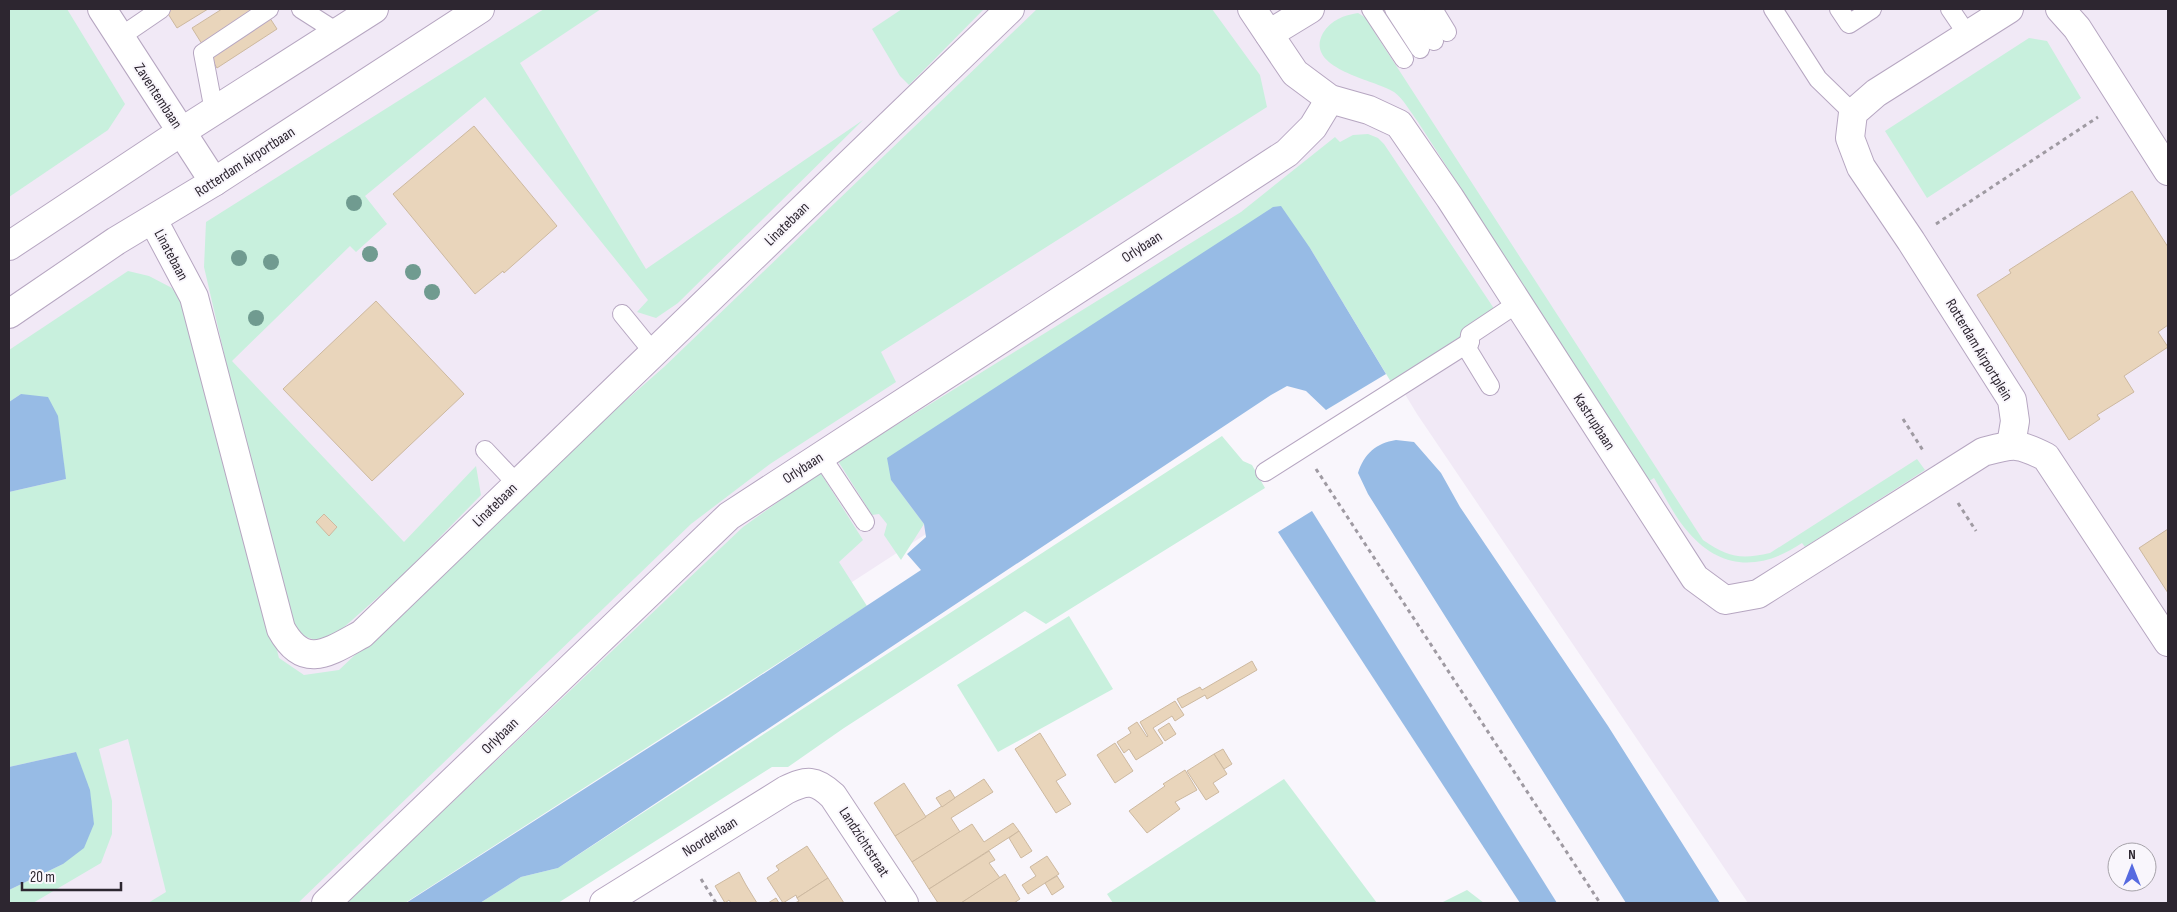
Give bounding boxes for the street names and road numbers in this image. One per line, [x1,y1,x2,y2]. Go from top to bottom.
street label: Zaventembaan [130,60,186,132]
street label: Rotterdam Airportbaan [191,123,299,201]
street label: Linatebaan [761,198,813,250]
street label: Linatebaan [150,226,192,284]
street label: Orlybaan [1118,227,1166,267]
street label: Rotterdam Airportplein [1941,296,2017,404]
street label: Kastrupbaan [1569,390,1619,454]
street label: Orlybaan [779,448,827,488]
street label: Linatebaan [469,479,521,531]
street label: Orlybaan [477,714,523,758]
street label: Landzichtstraat [834,804,894,881]
street label: Noorderlaan [679,813,741,861]

